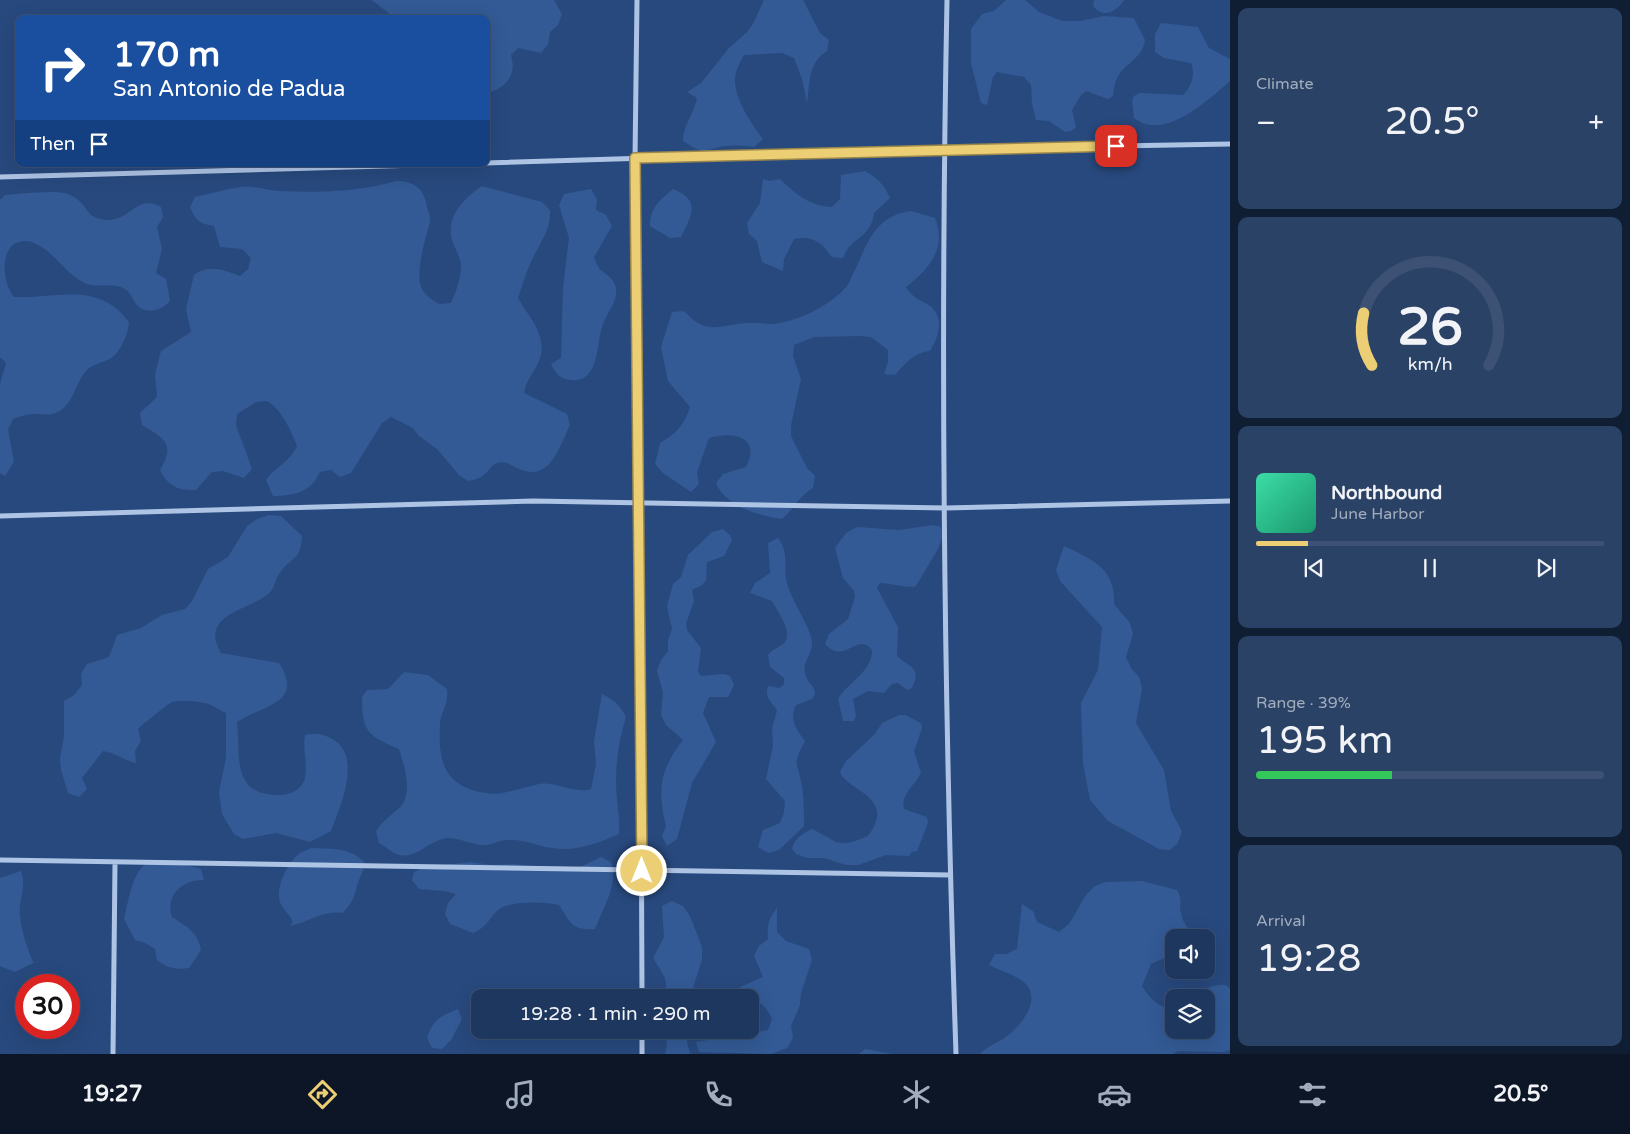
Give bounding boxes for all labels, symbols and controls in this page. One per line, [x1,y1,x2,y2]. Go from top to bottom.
text: 170 m [113,34,220,76]
icon: right [30,35,95,100]
text: Climate [1256,74,1314,94]
text: San Antonio de Padua [113,76,345,102]
text: 20.5° [1385,99,1480,145]
text: − [1256,106,1276,140]
text: + [1588,106,1604,140]
pin [1095,125,1137,167]
icon: arrive [85,130,113,158]
icon: arrive [1102,132,1130,160]
text: Then [30,133,75,155]
text: 26 [1397,296,1463,359]
text: km/h [1408,354,1452,375]
text: Northbound [1331,482,1442,504]
text: June Harbor [1331,504,1424,524]
icon: previous [1300,554,1328,582]
icon: pause [1416,554,1444,582]
icon: next [1532,554,1560,582]
text: Range · 39% [1256,693,1351,713]
text: 195 km [1256,718,1393,764]
position arrow [615,844,667,896]
text: Arrival [1256,911,1305,931]
map controls [1165,929,1215,1039]
button: sound [1165,929,1215,979]
text: 19:28 [1256,936,1361,982]
speed limit sign: 30 [15,974,80,1039]
button: layers [1165,989,1215,1039]
text: 19:28 · 1 min · 290 m [519,1003,711,1025]
icon: directions [305,1077,340,1112]
icon: music [503,1077,538,1112]
icon: phone [701,1077,736,1112]
icon: climate [899,1077,934,1112]
icon: car [1097,1077,1132,1112]
icon: filters [1295,1077,1330,1112]
text: 19:27 [81,1081,142,1107]
text: 20.5° [1493,1081,1548,1107]

